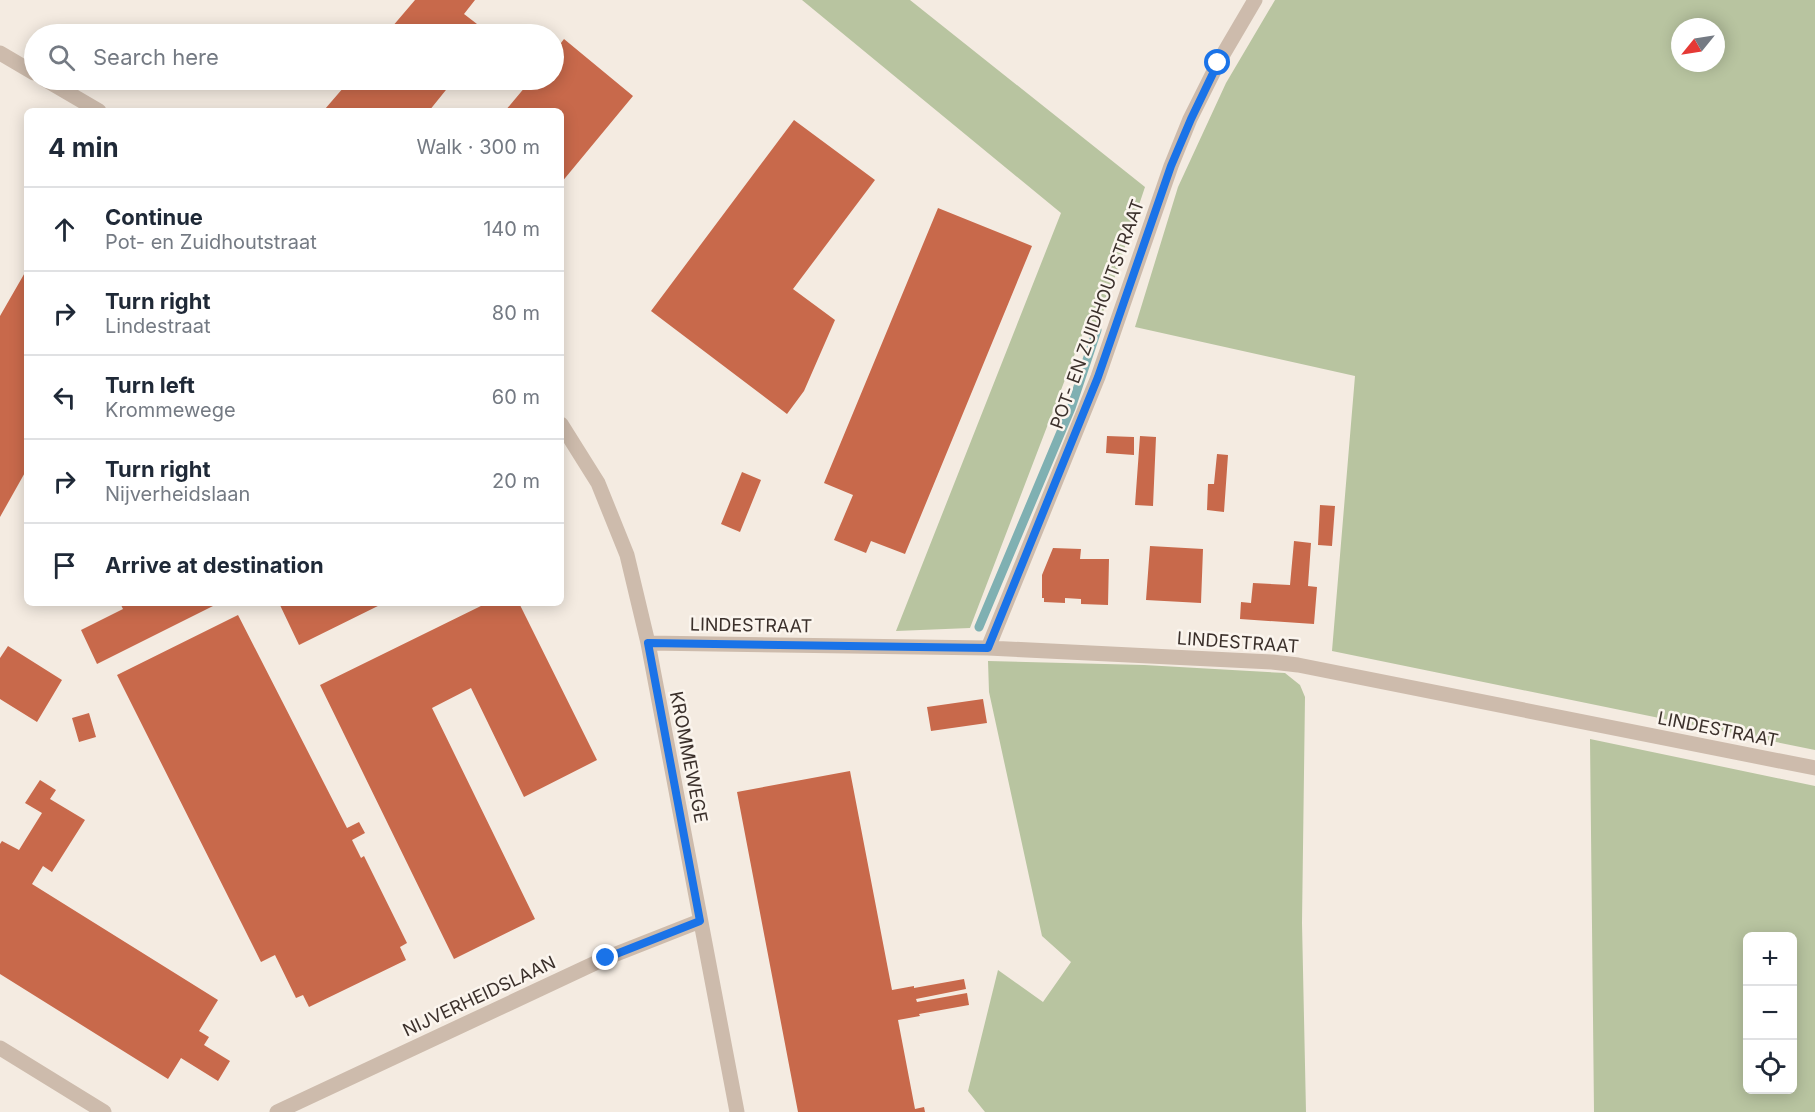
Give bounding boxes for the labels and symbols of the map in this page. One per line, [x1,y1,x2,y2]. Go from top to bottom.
north arrow [1671,18,1725,72]
route start [1204,49,1230,75]
street label: POT- EN ZUIDHOUTSTRAAT [1046,197,1148,431]
street label: LINDESTRAAT [690,613,812,637]
street label: LINDESTRAAT [1176,627,1300,657]
street label: KROMMEWEGE [666,689,712,825]
street label: LINDESTRAAT [1656,707,1780,751]
route end [592,944,618,970]
street label: NIJVERHEIDSLAAN [399,951,559,1041]

